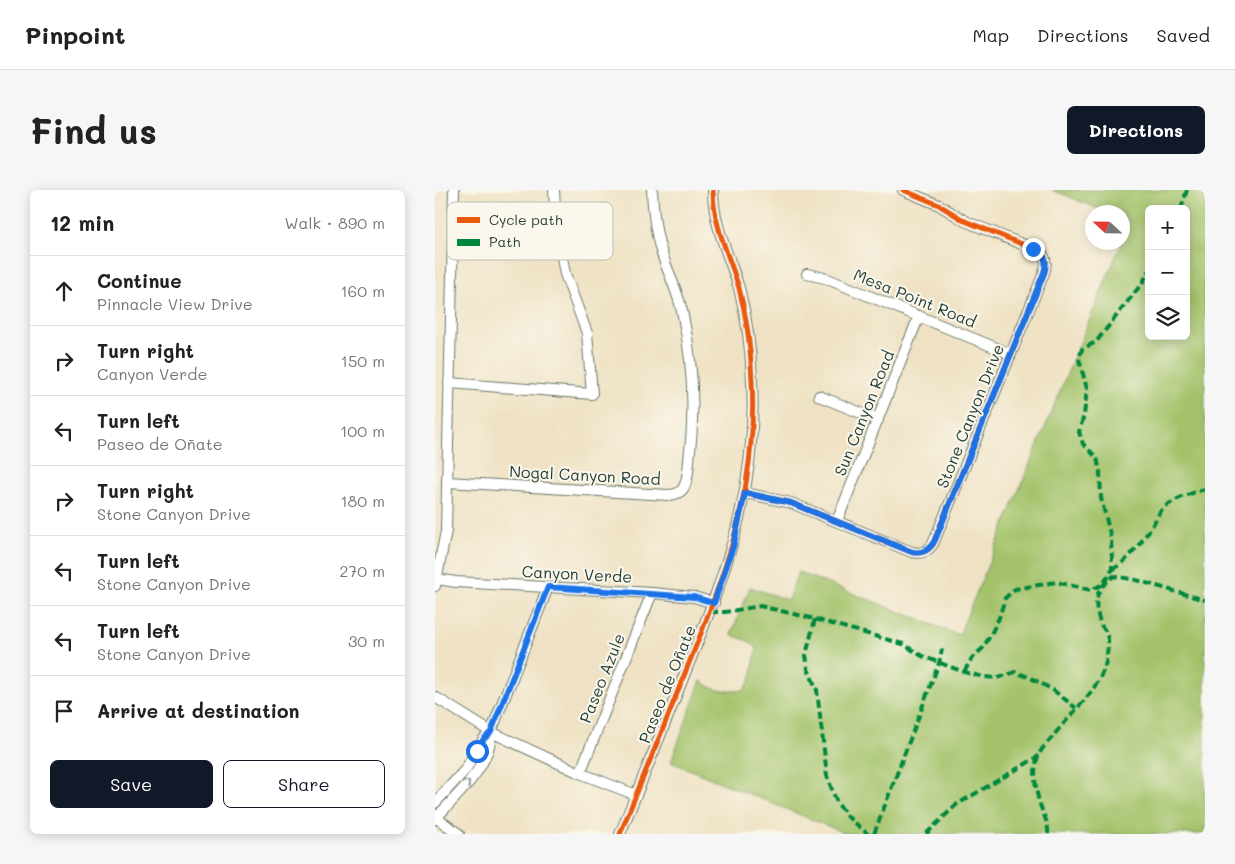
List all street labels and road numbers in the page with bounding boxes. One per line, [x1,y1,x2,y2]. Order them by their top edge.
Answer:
street label: Mesa Point Road [851,263,980,332]
street label: Stone Canyon Drive [931,341,1008,491]
street label: Sun Canyon Road [829,347,898,479]
street label: Nogal Canyon Road [509,460,661,489]
street label: Canyon Verde [521,560,633,587]
street label: Paseo de Oñate [633,622,700,746]
street label: Paseo Azule [574,630,629,726]

